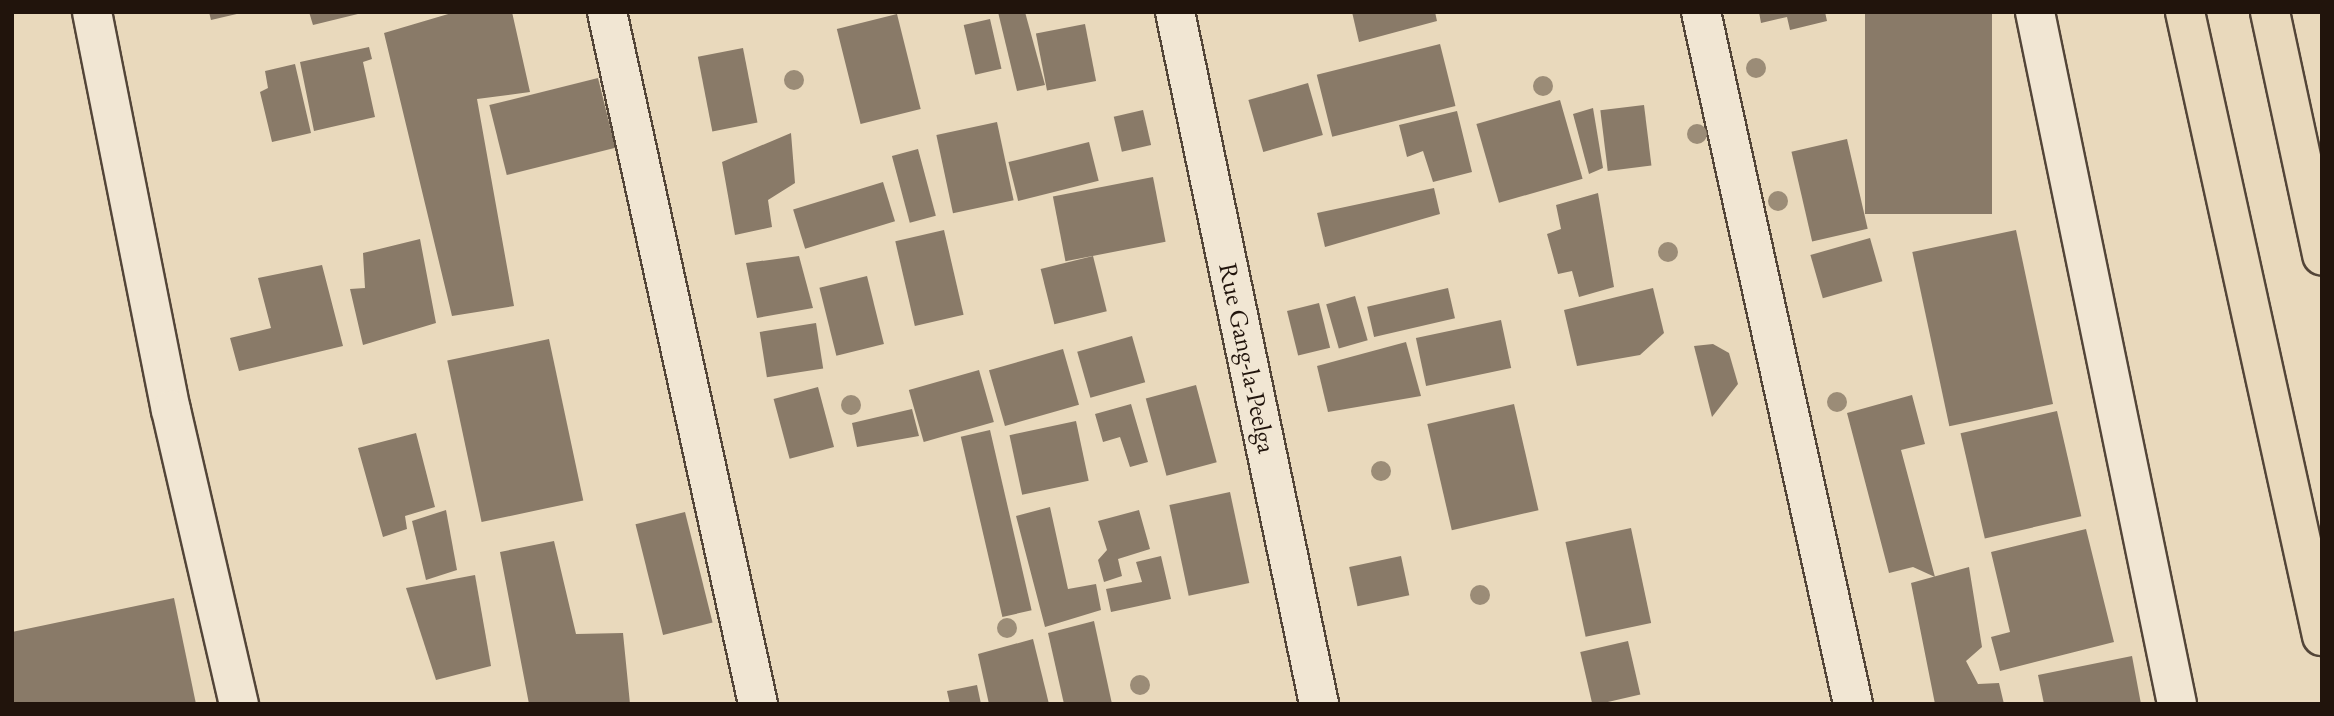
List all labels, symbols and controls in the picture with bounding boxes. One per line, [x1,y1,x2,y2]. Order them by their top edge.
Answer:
street label: Rue Gang-la-Peelga [1212,260,1282,456]

